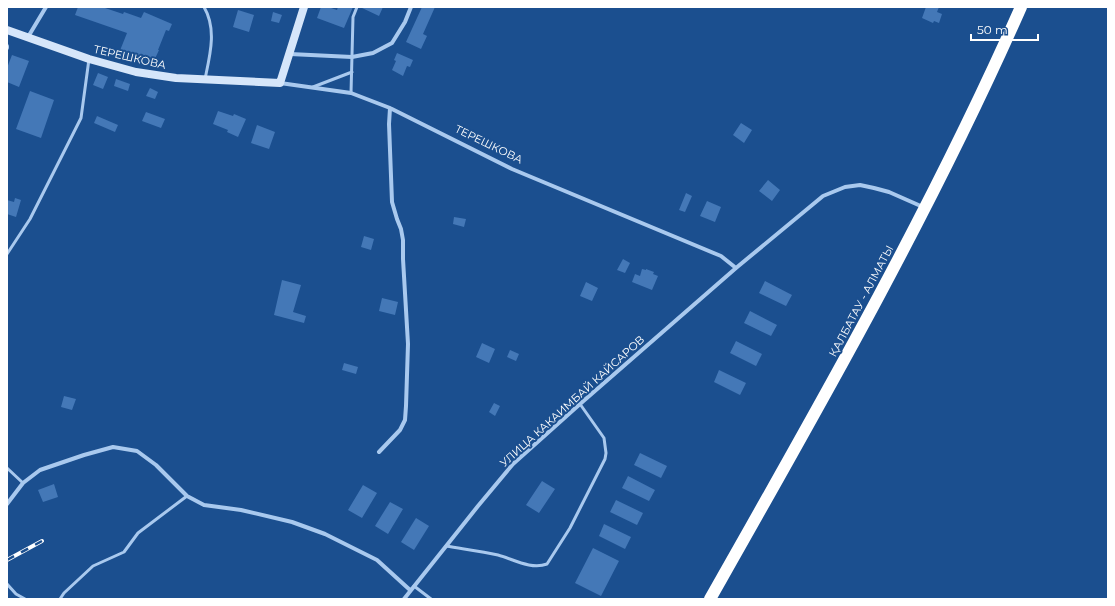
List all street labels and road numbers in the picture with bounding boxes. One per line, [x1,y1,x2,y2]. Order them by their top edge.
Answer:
street label: ТЕРЕШКОВА [92,42,168,72]
street label: ТЕРЕШКОВА [453,122,526,167]
street label: ҚАЛБАТАУ - АЛМАТЫ [826,243,896,359]
street label: УЛИЦА КАКАИМБАЙ КАЙСАРОВ [497,332,647,470]

